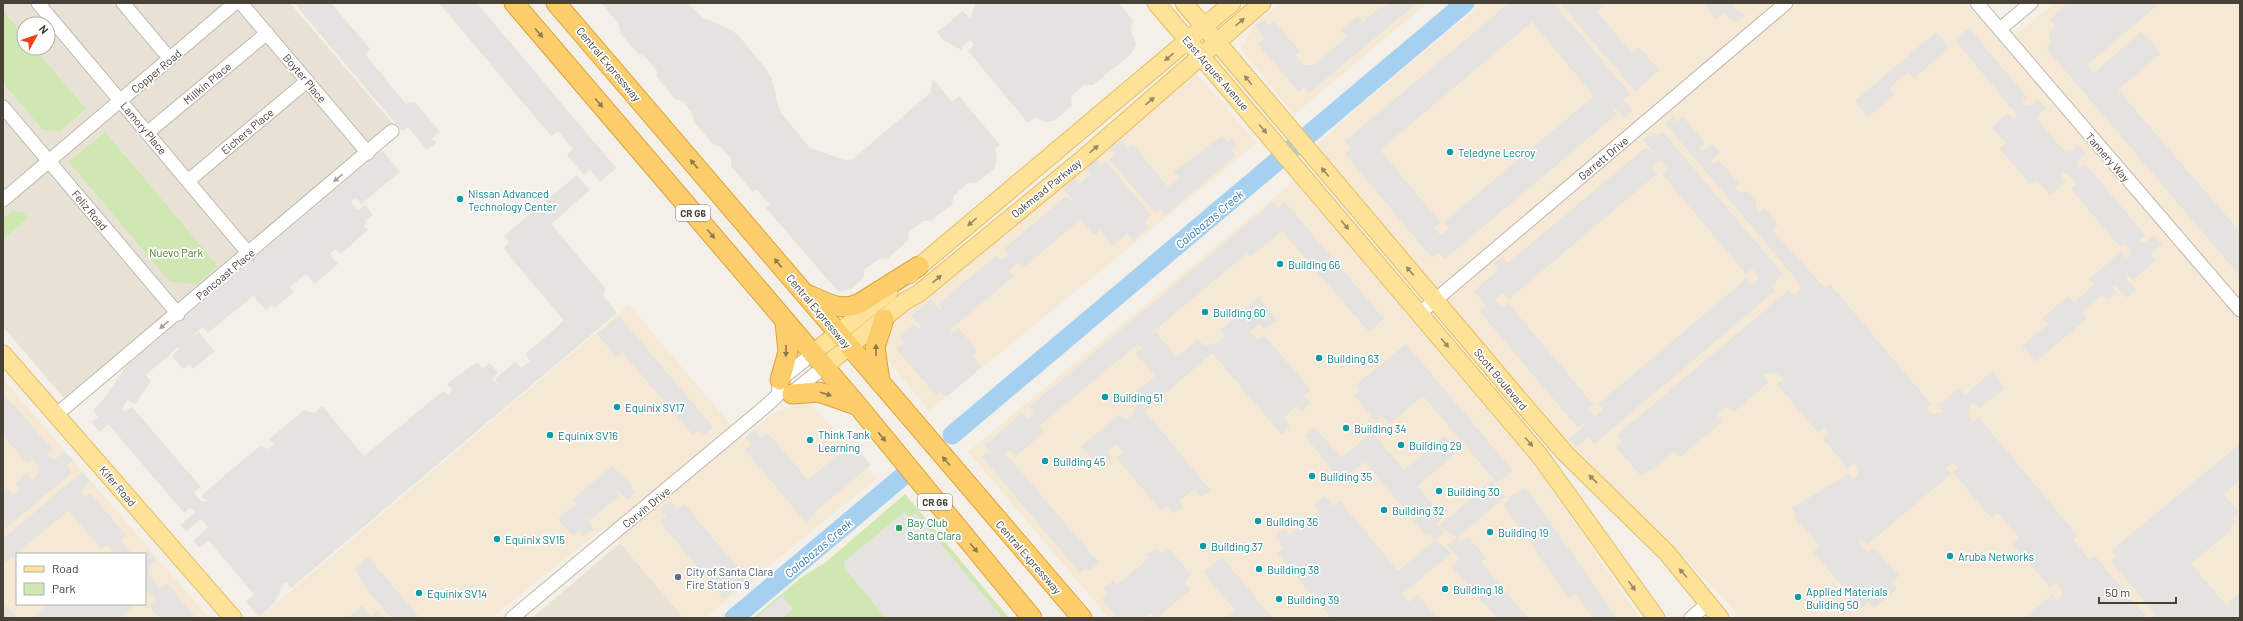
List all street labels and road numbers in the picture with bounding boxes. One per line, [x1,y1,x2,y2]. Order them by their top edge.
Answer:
street label: Central Expressway [574,24,644,104]
street label: East Arques Avenue [1180,33,1252,113]
street label: Copper Road [128,46,184,96]
street label: Boyter Place [281,51,329,105]
street label: Millkin Place [180,59,234,107]
street label: Lamory Place [118,99,170,157]
street label: Eichers Place [218,105,276,157]
street label: Tannery Way [2083,130,2133,184]
street label: Garrett Drive [1576,133,1631,183]
street label: Oakmead Parkway [1008,156,1084,220]
street label: Feliz Road [69,187,111,233]
road number: CR G6 [676,205,710,221]
street label: Pancoast Place [193,245,257,302]
street label: Central Expressway [784,271,854,351]
street label: Scott Boulevard [1472,346,1530,412]
street label: Kifer Road [97,463,139,509]
street label: Corvin Drive [620,484,673,530]
road number: CR G6 [918,494,952,510]
street label: Central Expressway [994,518,1064,596]

